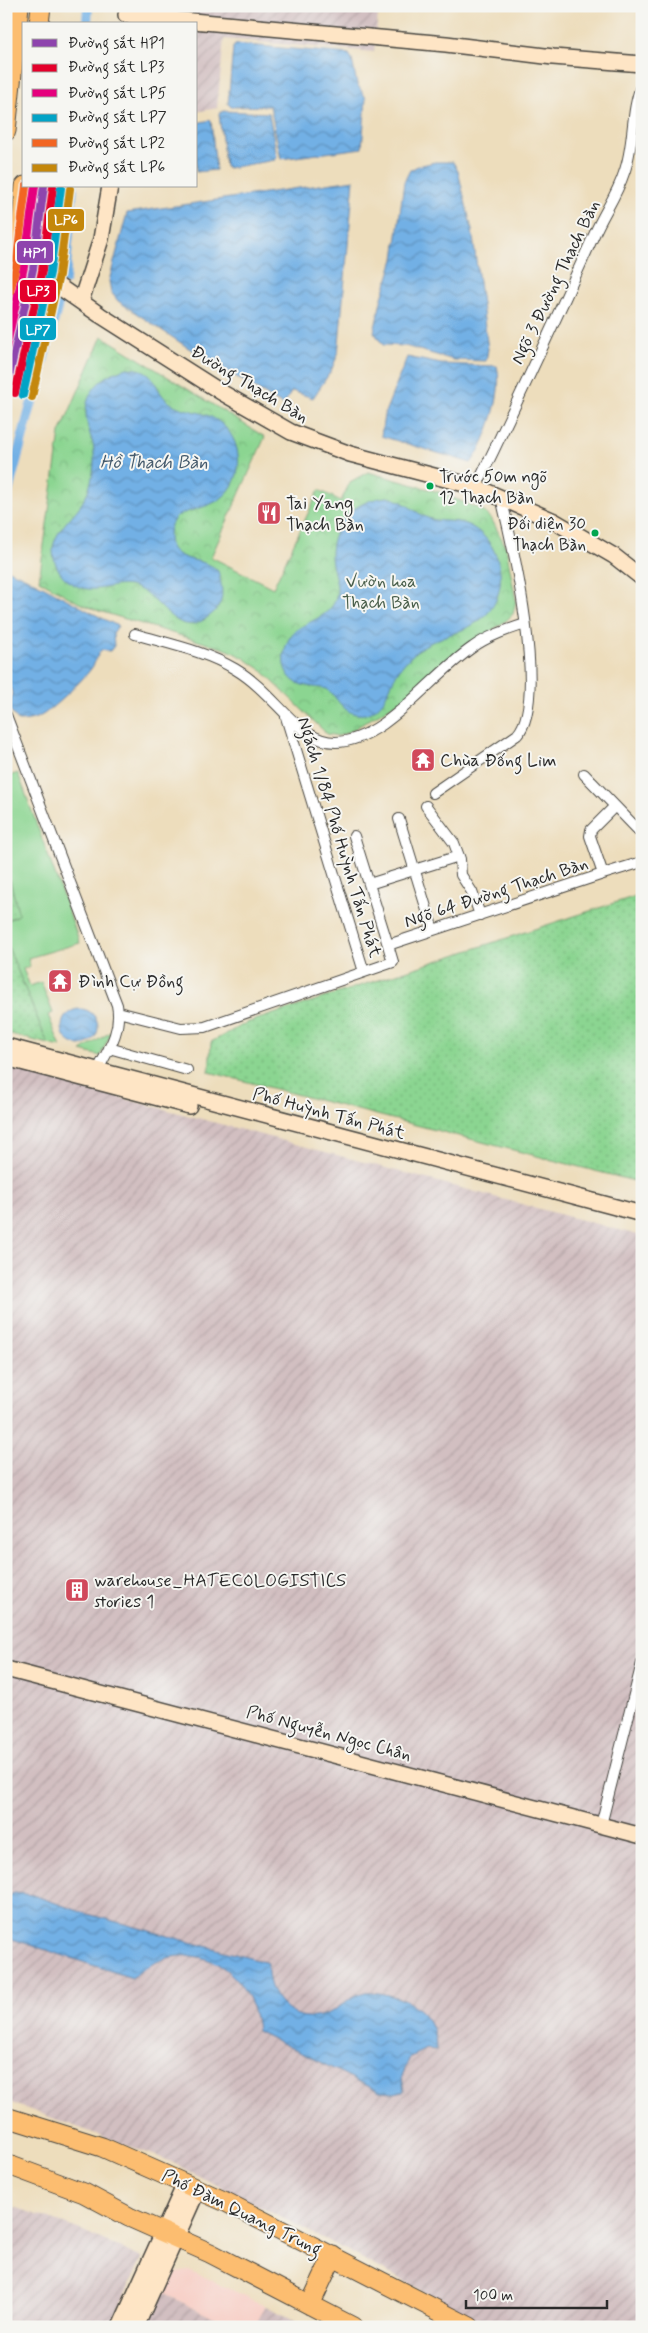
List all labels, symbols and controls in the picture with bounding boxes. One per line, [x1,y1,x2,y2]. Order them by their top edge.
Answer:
legend [22,22,198,188]
text: Đường sắt HP1 [68,34,165,55]
text: Đường sắt LP3 [68,58,164,79]
text: Đường sắt LP5 [68,84,167,105]
text: Đường sắt LP7 [68,108,167,129]
text: Đường sắt LP2 [68,134,165,155]
text: Đường sắt LP6 [68,158,165,179]
street label: Ngõ 3 Đường Thạch Bàn [506,196,608,370]
line badge: LP6 [47,208,85,232]
text: LP6 [54,211,78,229]
line badge: HP1 [16,240,54,264]
text: HP1 [23,244,47,262]
line badge: LP3 [19,279,57,303]
text: LP3 [27,282,50,300]
line badge: LP7 [19,317,57,341]
text: LP7 [25,321,51,339]
street label: Đường Thạch Bàn [185,340,313,431]
water label: Hồ Thạch Bàn [100,450,208,475]
place label: Trước 50m ngõ 12 Thạch Bàn [439,466,548,509]
marker: Trước 50m ngõ 12 Thạch Bàn [425,481,435,491]
place label: Tai Yang Thạch Bàn [286,492,364,537]
restaurant icon: Tai Yang Thạch Bàn [256,500,282,526]
place label: Đối diện 30 Thạch Bàn [507,513,586,556]
marker: Đối diện 30 Thạch Bàn [590,528,600,538]
park label: Vườn hoa Thạch Bàn [342,570,420,615]
street label: Ngách 1/84 Phố Huỳnh Tấn Phát [289,714,387,961]
temple icon: Chùa Đống Lim [410,747,436,773]
place label: Chùa Đống Lim [440,749,557,775]
street label: Ngõ 64 Đường Thạch Bàn [401,852,592,936]
temple icon: Đình Cự Đồng [47,968,73,994]
place label: Đình Cự Đồng [78,970,184,996]
street label: Phố Huỳnh Tấn Phát [250,1082,408,1146]
place label: warehouse_HATECOLOGISTICS stories 1 [94,1569,346,1614]
building icon: warehouse_HATECOLOGISTICS stories 1 [64,1577,90,1603]
street label: Phố Nguyễn Ngọc Chân [243,1700,414,1769]
street label: Phố Đàm Quang Trung [157,2164,325,2264]
scale bar [466,2278,607,2310]
text: 100 m [473,2286,513,2306]

